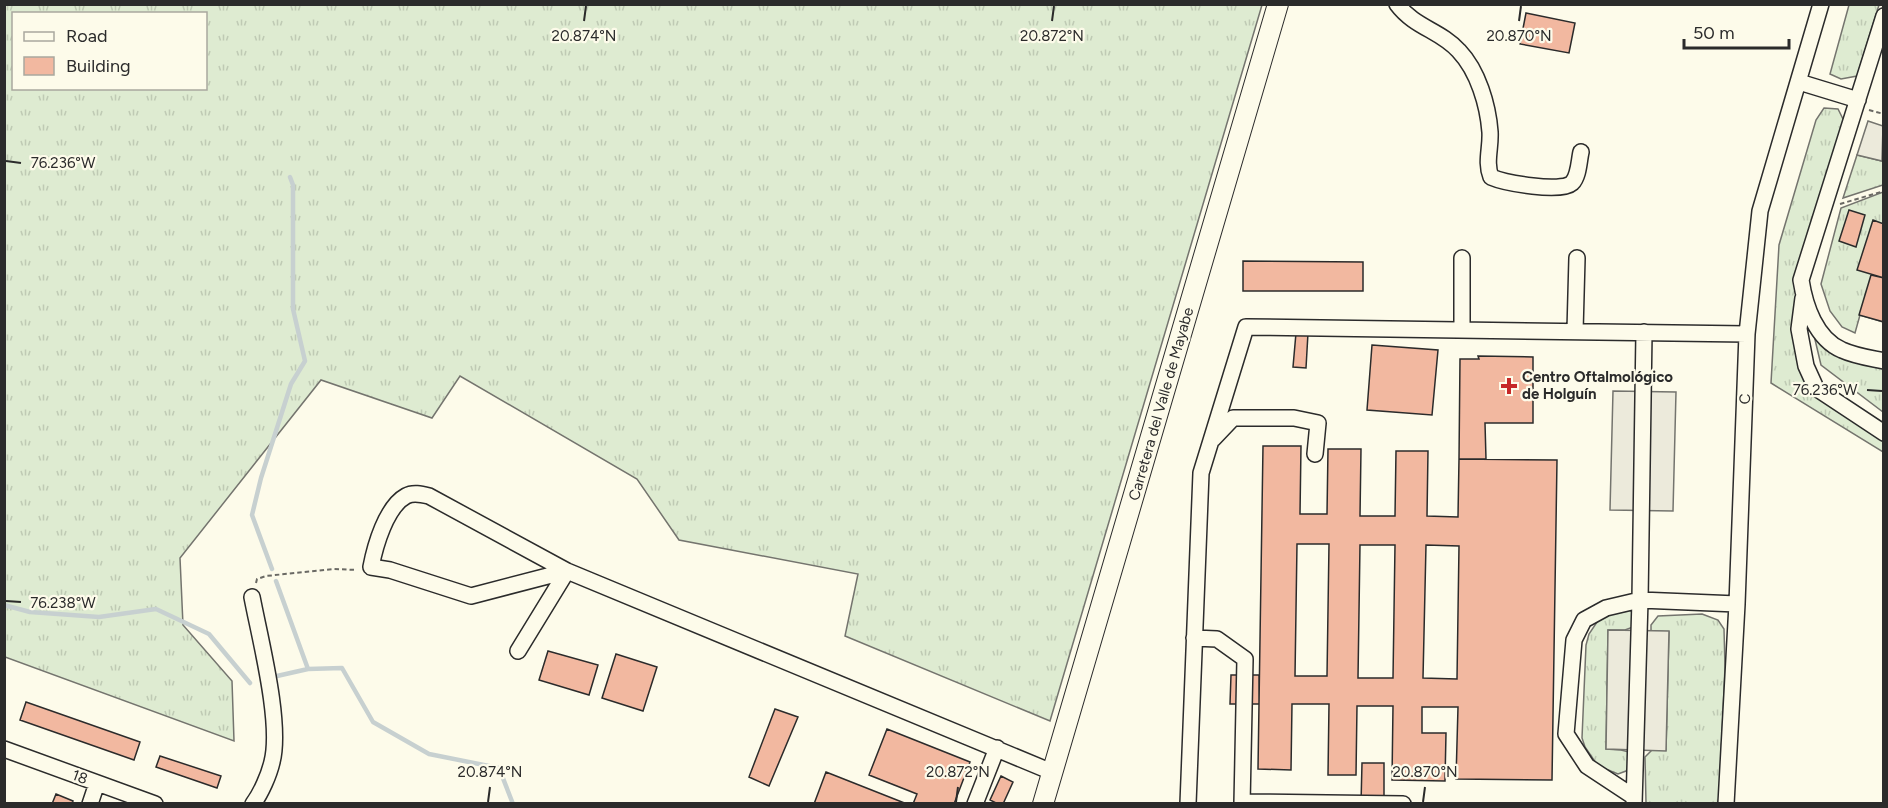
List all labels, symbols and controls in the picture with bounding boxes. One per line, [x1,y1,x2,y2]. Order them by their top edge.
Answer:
legend [12,12,207,90]
scale bar [1684,12,1789,50]
text: 50 m [1693,22,1735,44]
text: Road [66,25,107,47]
text: 20.874°N [552,27,616,45]
text: 20.872°N [1020,27,1084,45]
text: 20.870°N [1486,27,1552,45]
text: Building [66,55,131,77]
text: 76.236°W [31,154,96,172]
street label: Carretera del Valle de Mayabe [1125,305,1197,503]
place label: Centro Oftalmológico de Holguín [1522,368,1673,403]
marker: Centro Oftalmológico de Holguín [1500,377,1518,395]
text: 76.236°W [1793,381,1858,399]
street label: C [1736,393,1754,405]
text: 76.238°W [30,594,96,612]
text: 20.874°N [458,763,522,781]
text: 20.872°N [926,763,990,781]
text: 20.870°N [1392,763,1458,781]
street label: 18 [70,766,90,788]

